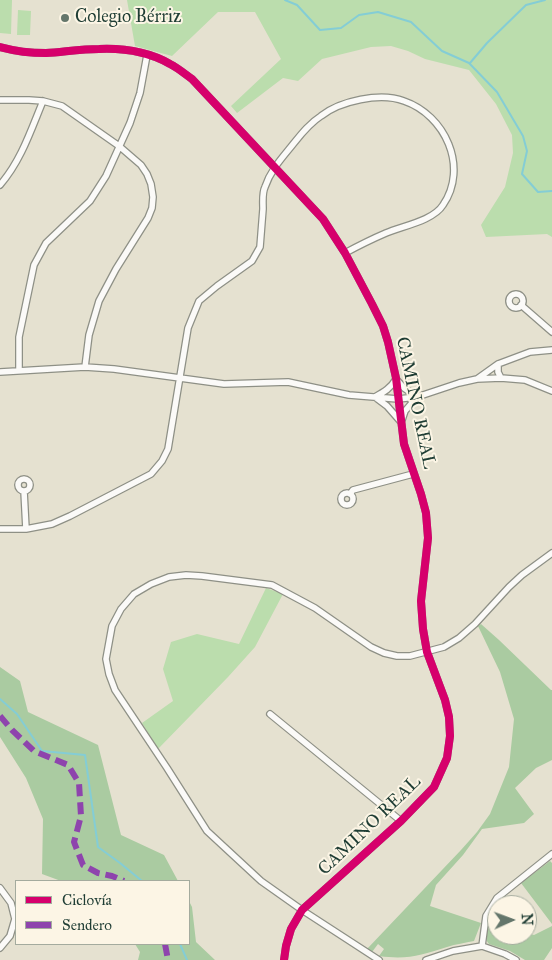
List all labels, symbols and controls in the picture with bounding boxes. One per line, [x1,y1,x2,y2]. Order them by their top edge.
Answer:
place label: Colegio Bérriz [75,7,181,29]
marker: Colegio Bérriz [59,12,71,24]
street label: CAMINO REAL [390,335,440,471]
street label: CAMINO REAL [314,772,426,880]
legend [15,880,190,945]
text: Ciclovía [62,891,112,909]
north arrow [487,895,537,945]
text: N [518,913,535,926]
text: Sendero [62,916,112,934]

